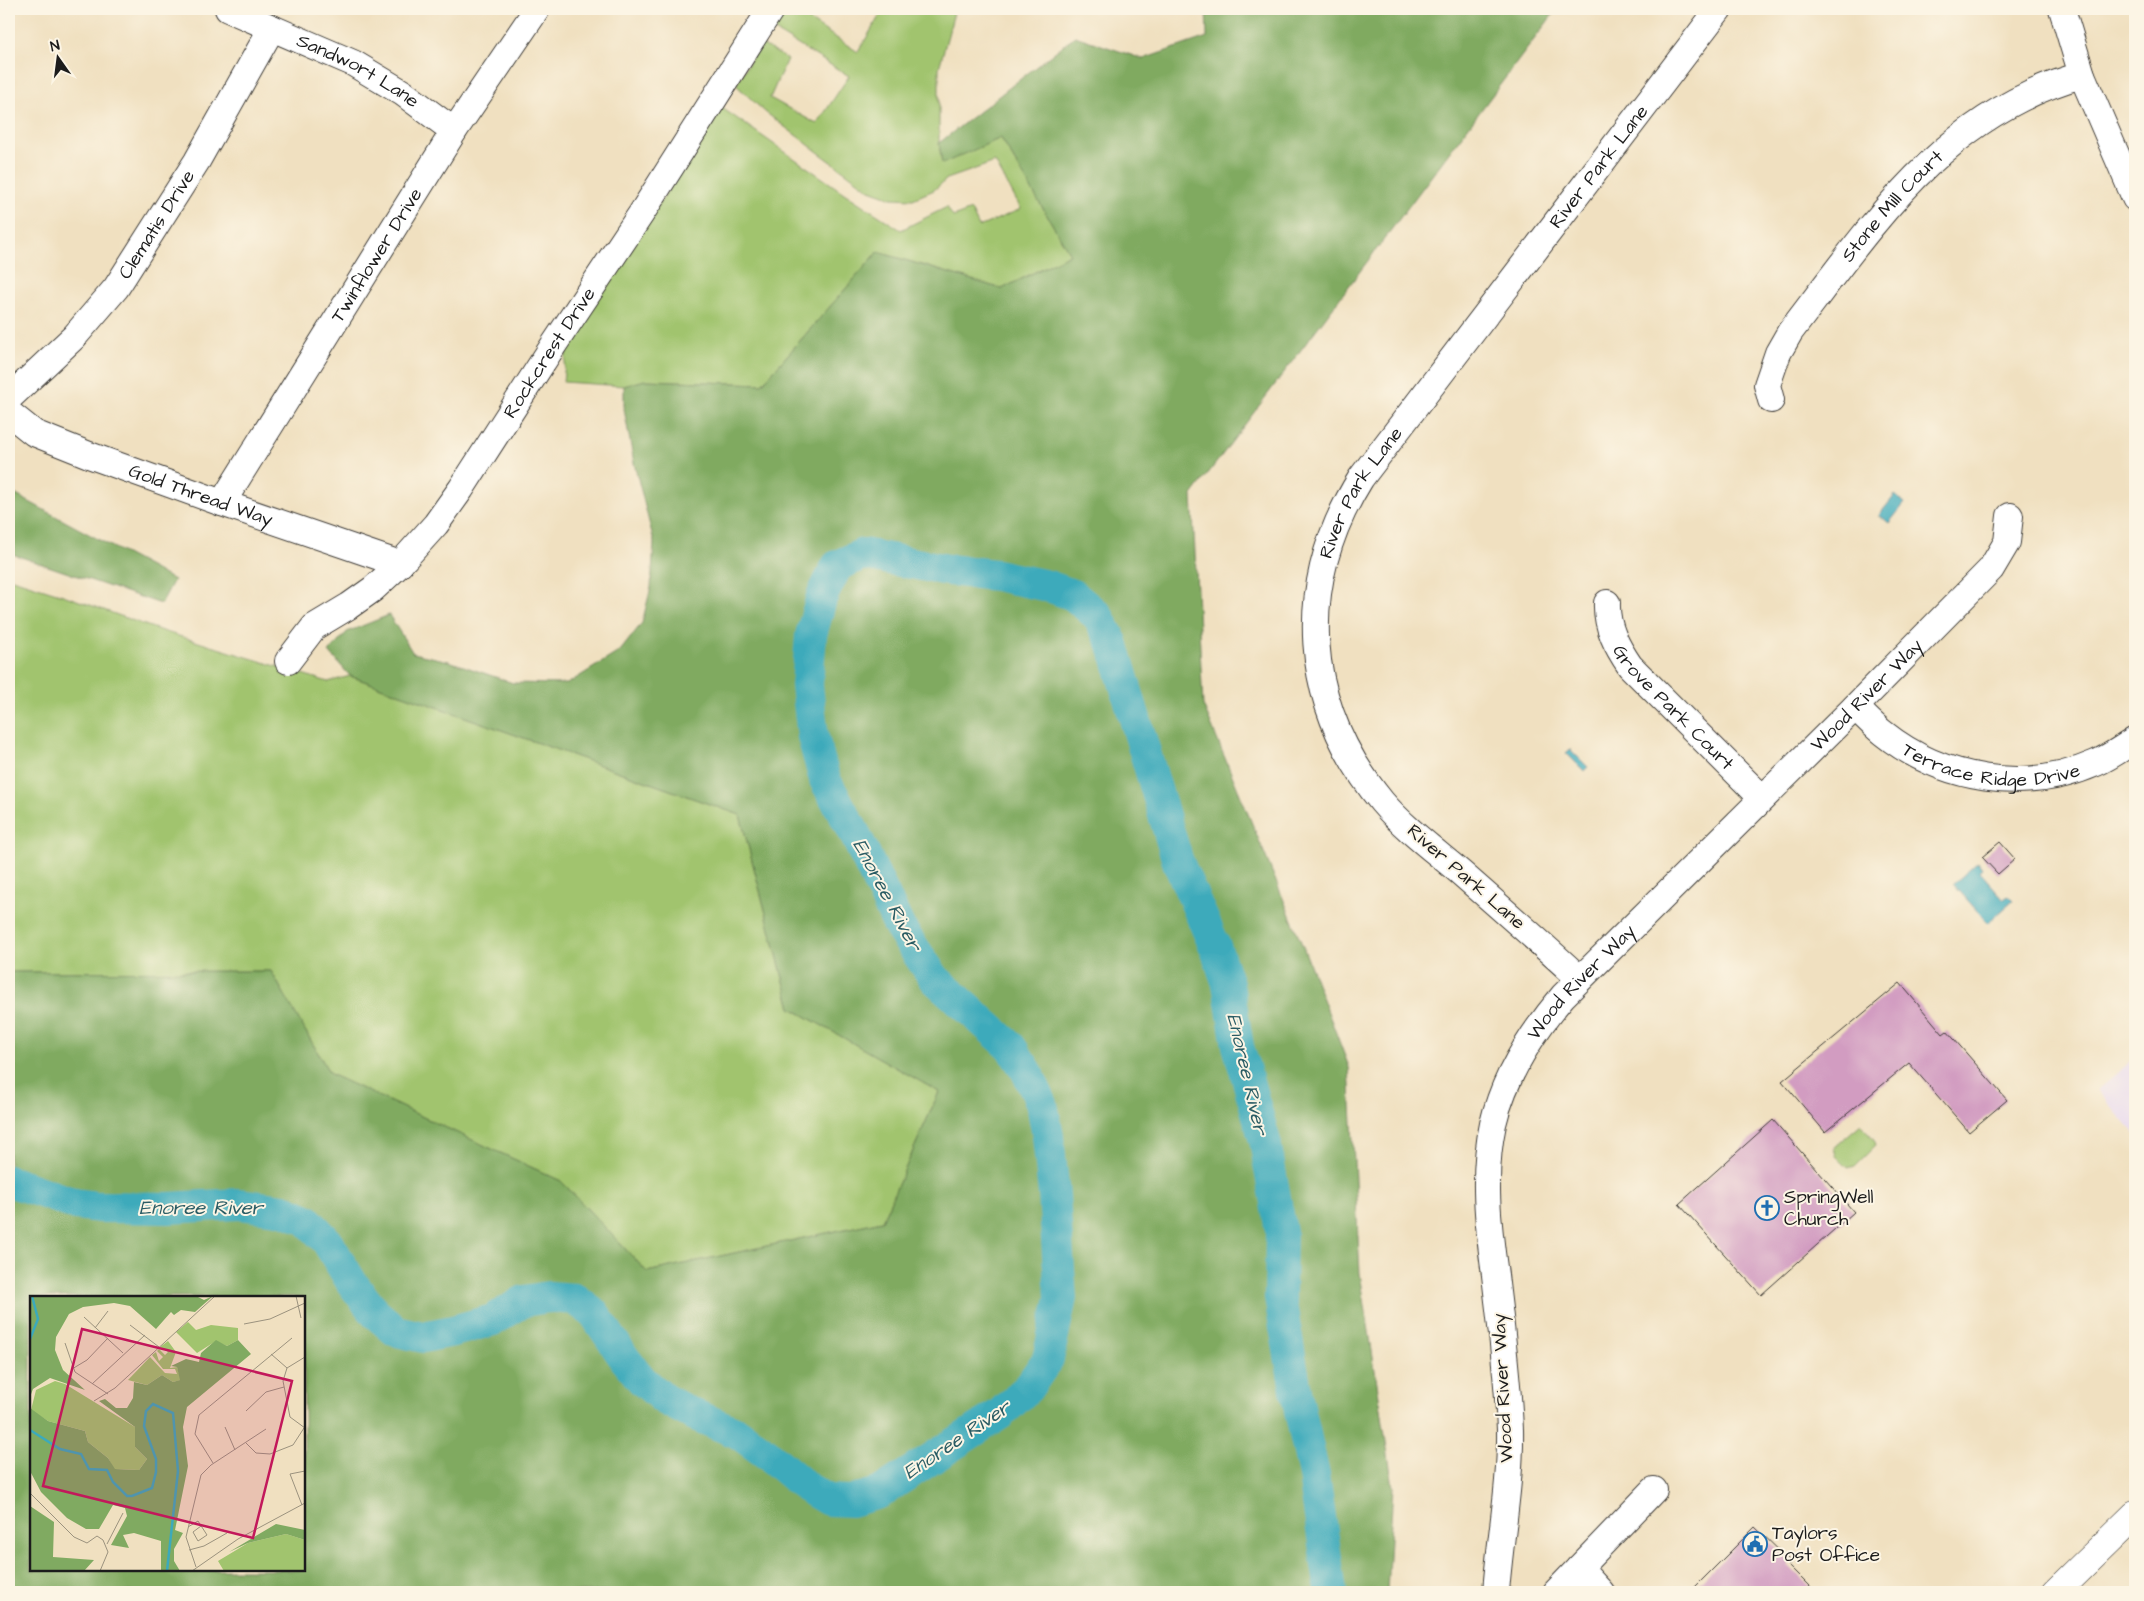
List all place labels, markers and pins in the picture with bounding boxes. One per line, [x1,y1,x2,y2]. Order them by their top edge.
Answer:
place label: SpringWell Church [1784,1184,1874,1233]
church icon: SpringWell Church [1754,1195,1780,1221]
place label: Taylors Post Office [1772,1520,1880,1569]
public building icon: Taylors Post Office [1742,1531,1768,1557]

